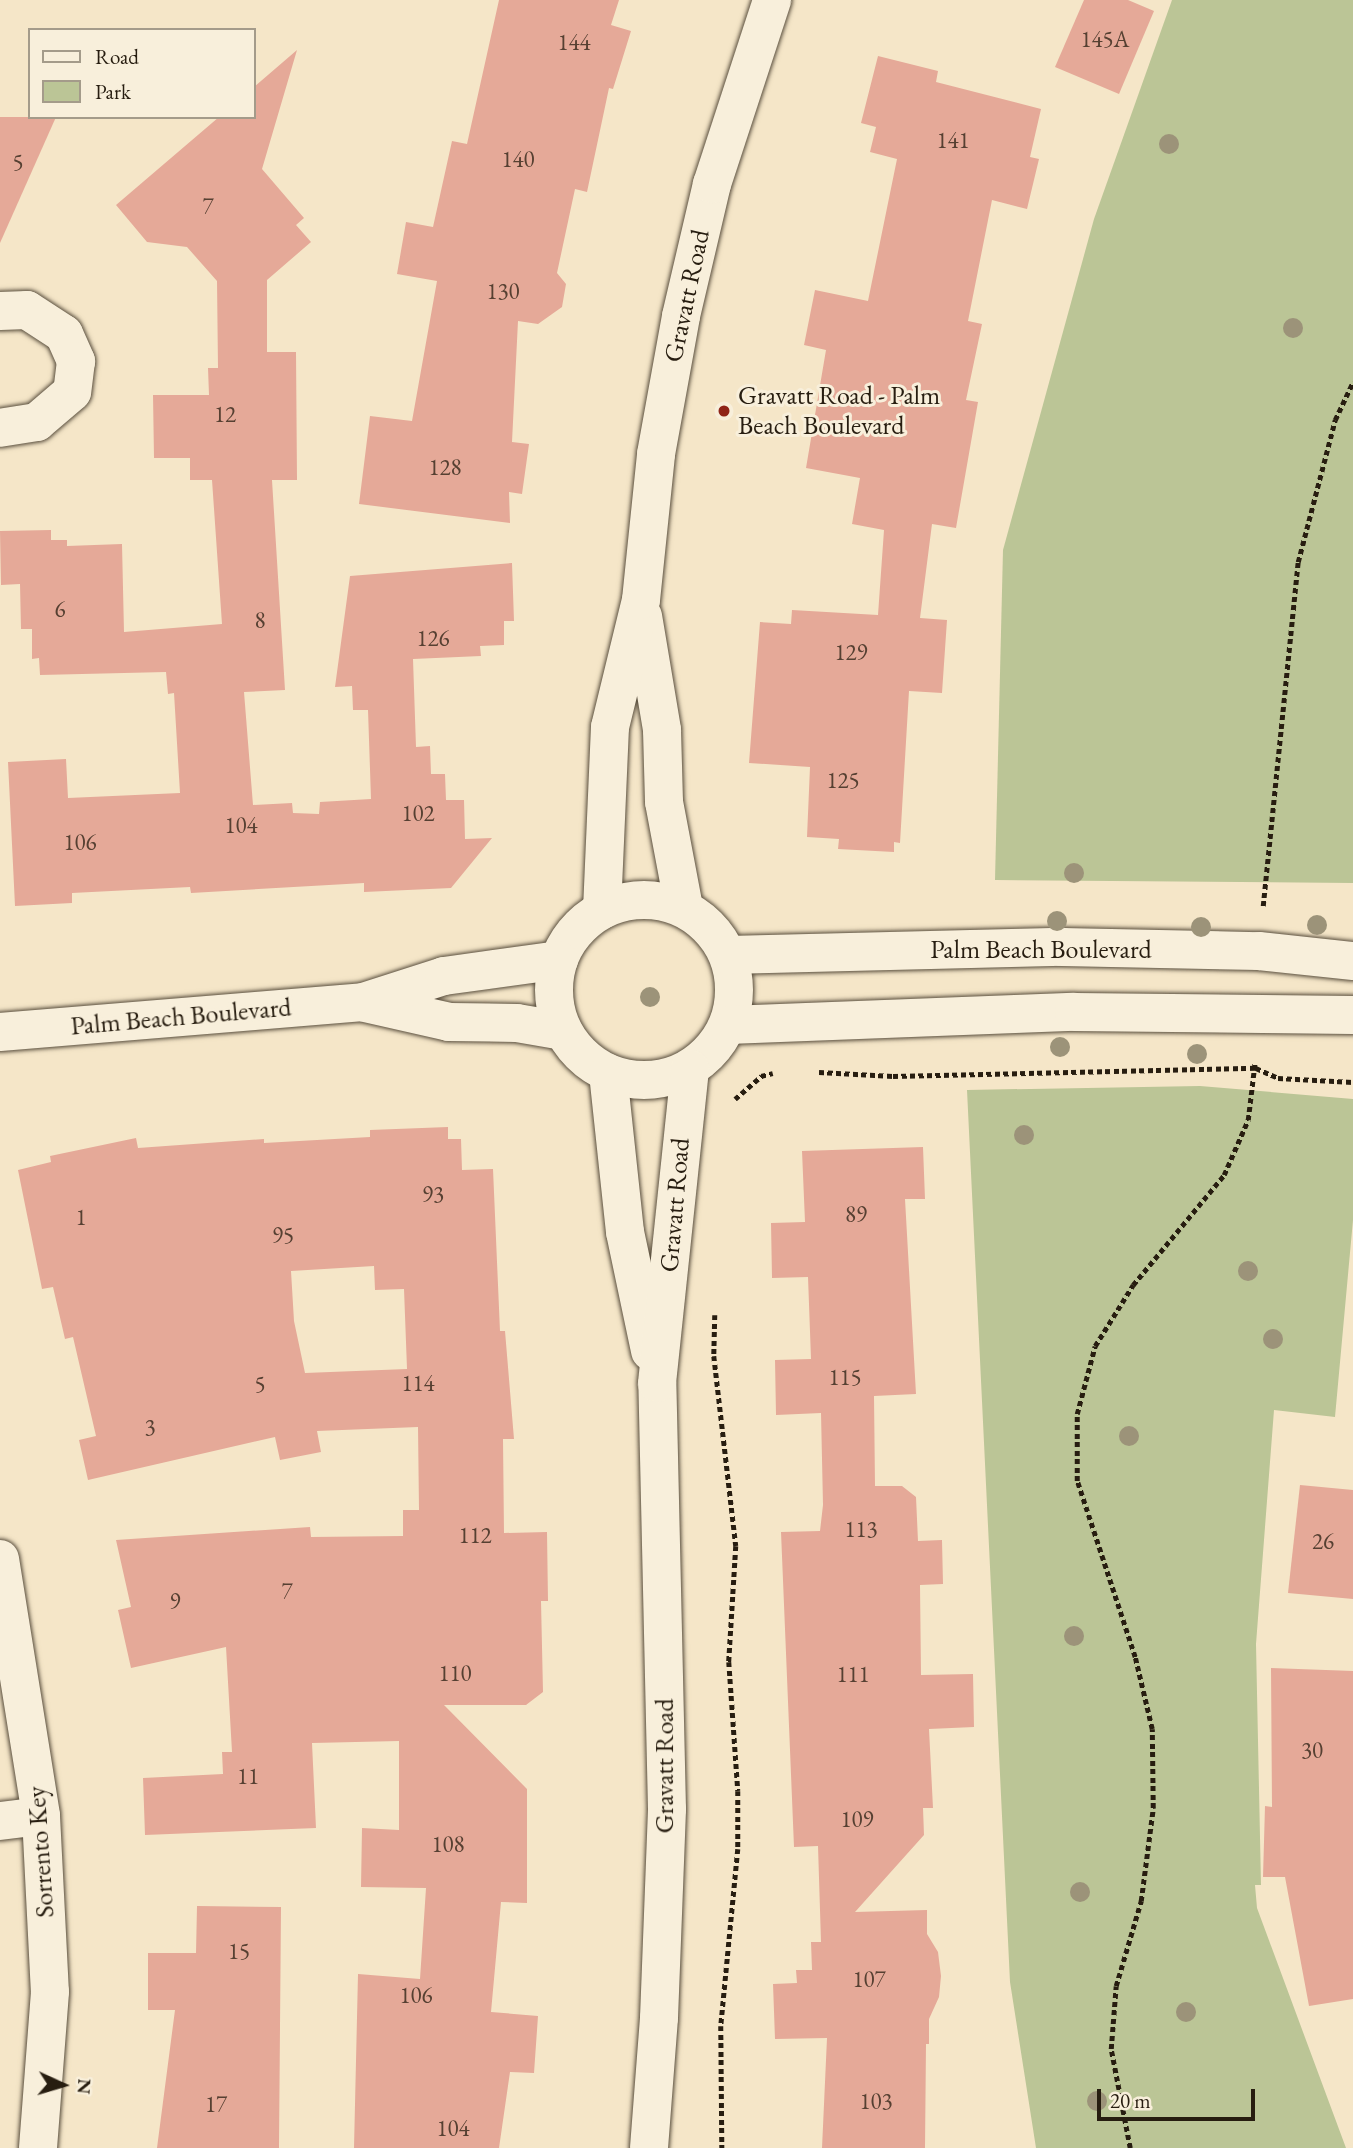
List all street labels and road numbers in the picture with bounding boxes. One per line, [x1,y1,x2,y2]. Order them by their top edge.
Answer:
street label: Gravatt Road [658,227,716,365]
street label: Palm Beach Boulevard [930,934,1152,966]
street label: Palm Beach Boulevard [69,992,293,1042]
street label: Gravatt Road [654,1136,696,1274]
street label: Gravatt Road [649,1699,681,1833]
street label: Sorrento Key [21,1785,61,1919]

